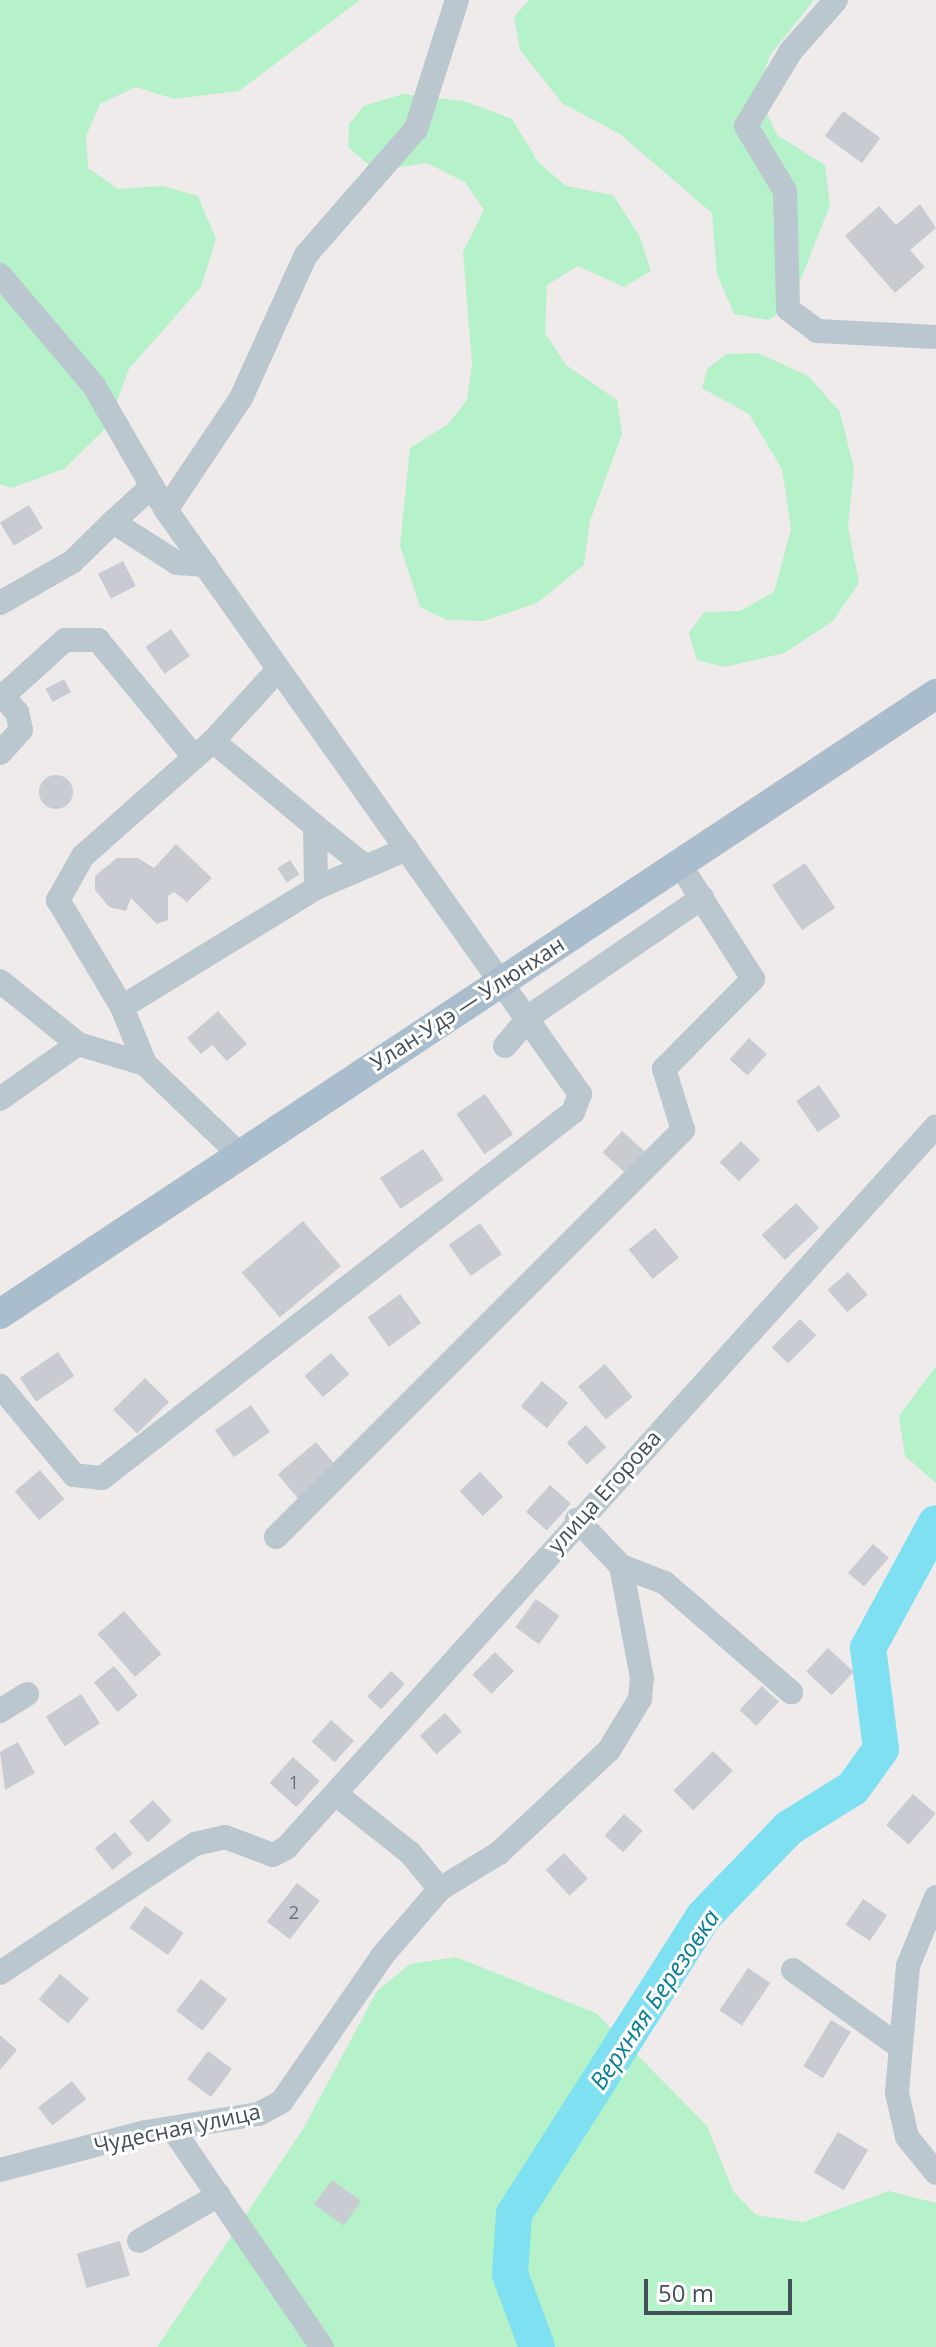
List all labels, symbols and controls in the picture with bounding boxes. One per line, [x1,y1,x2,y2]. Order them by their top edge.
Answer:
street label: Улан-Удэ — Улюнхан [365,930,569,1076]
street label: улица Егорова [542,1424,666,1558]
house number: 1 [289,1771,299,1793]
house number: 2 [289,1901,299,1923]
water label: Верхняя Березовка [583,1903,725,2095]
street label: Чудесная улица [91,2097,263,2159]
scale bar [648,2263,796,2313]
text: 50 m [658,2276,714,2309]

